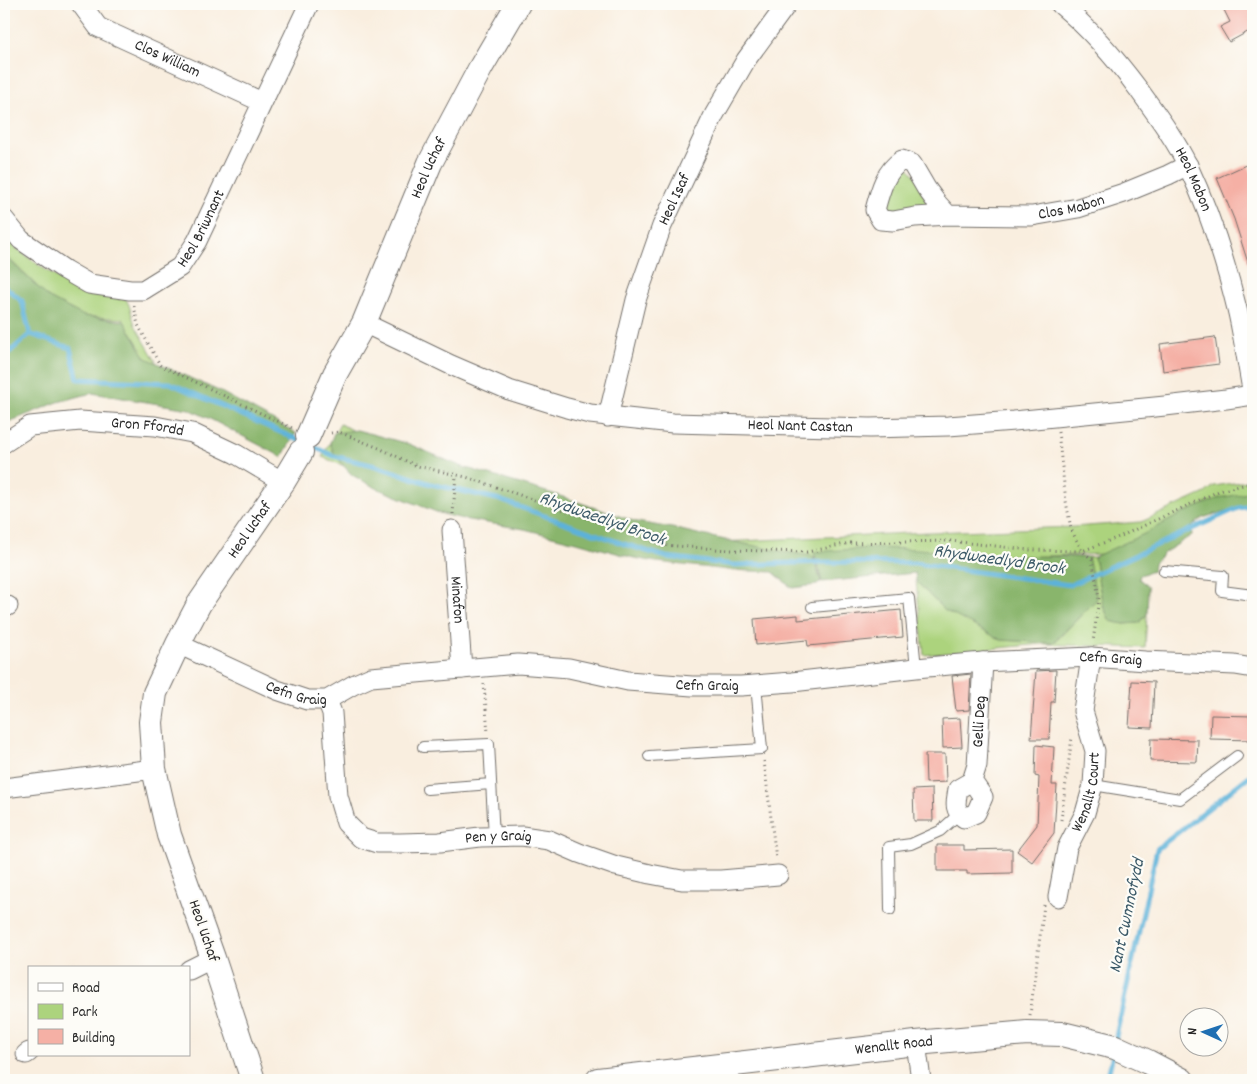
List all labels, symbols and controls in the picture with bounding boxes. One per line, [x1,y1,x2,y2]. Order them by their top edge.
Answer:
street label: Clos William [131,34,204,84]
street label: Heol Uchaf [405,134,453,202]
street label: Heol Mabon [1169,143,1218,215]
street label: Heol Isaf [652,170,697,229]
street label: Heol Briwnant [171,186,231,272]
street label: Clos Mabon [1036,189,1108,226]
street label: Gron Ffordd [110,412,186,443]
street label: Heol Nant Castan [747,413,853,439]
water label: Rhydwaedlyd Brook [536,487,670,554]
street label: Heol Uchaf [222,497,278,563]
water label: Rhydwaedlyd Brook [932,539,1068,583]
street label: Minafon [444,575,470,624]
street label: Cefn Graig [1079,645,1143,672]
street label: Cefn Graig [675,673,739,698]
street label: Cefn Graig [261,675,327,712]
street label: Gelli Deg [967,695,993,748]
street label: Wenallt Court [1066,752,1106,836]
street label: Pen y Graig [464,824,533,850]
water label: Nant Cwmnofydd [1104,854,1153,975]
street label: Heol Uchaf [182,897,224,966]
legend [28,966,190,1056]
text: Road [72,978,100,1000]
text: Park [72,1002,98,1024]
north arrow [1180,1006,1230,1056]
text: N [1183,1027,1203,1035]
text: Building [72,1028,115,1050]
street label: Wenallt Road [854,1030,934,1062]

